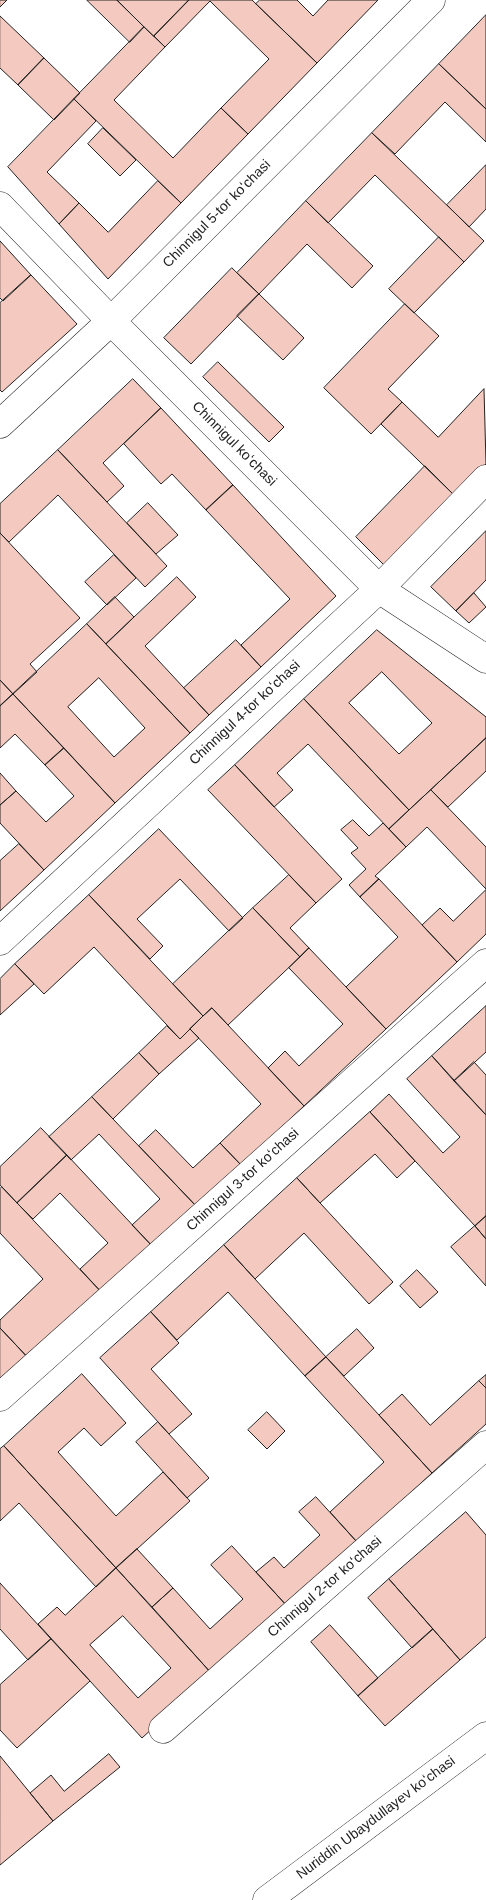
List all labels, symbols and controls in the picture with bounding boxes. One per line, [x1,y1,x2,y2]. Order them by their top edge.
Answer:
street label: Chinnigul 5-tor koʻchasi [160,157,274,271]
street label: Chinnigul koʻchasi [188,398,280,490]
street label: Chinnigul 4-tor koʻchasi [186,657,304,769]
street label: Chinnigul 3-tor koʻchasi [183,1125,303,1235]
street label: Chinnigul 2-tor koʻchasi [265,1533,385,1641]
street label: Nuriddin Ubaydullayev koʻchasi [293,1753,459,1883]

